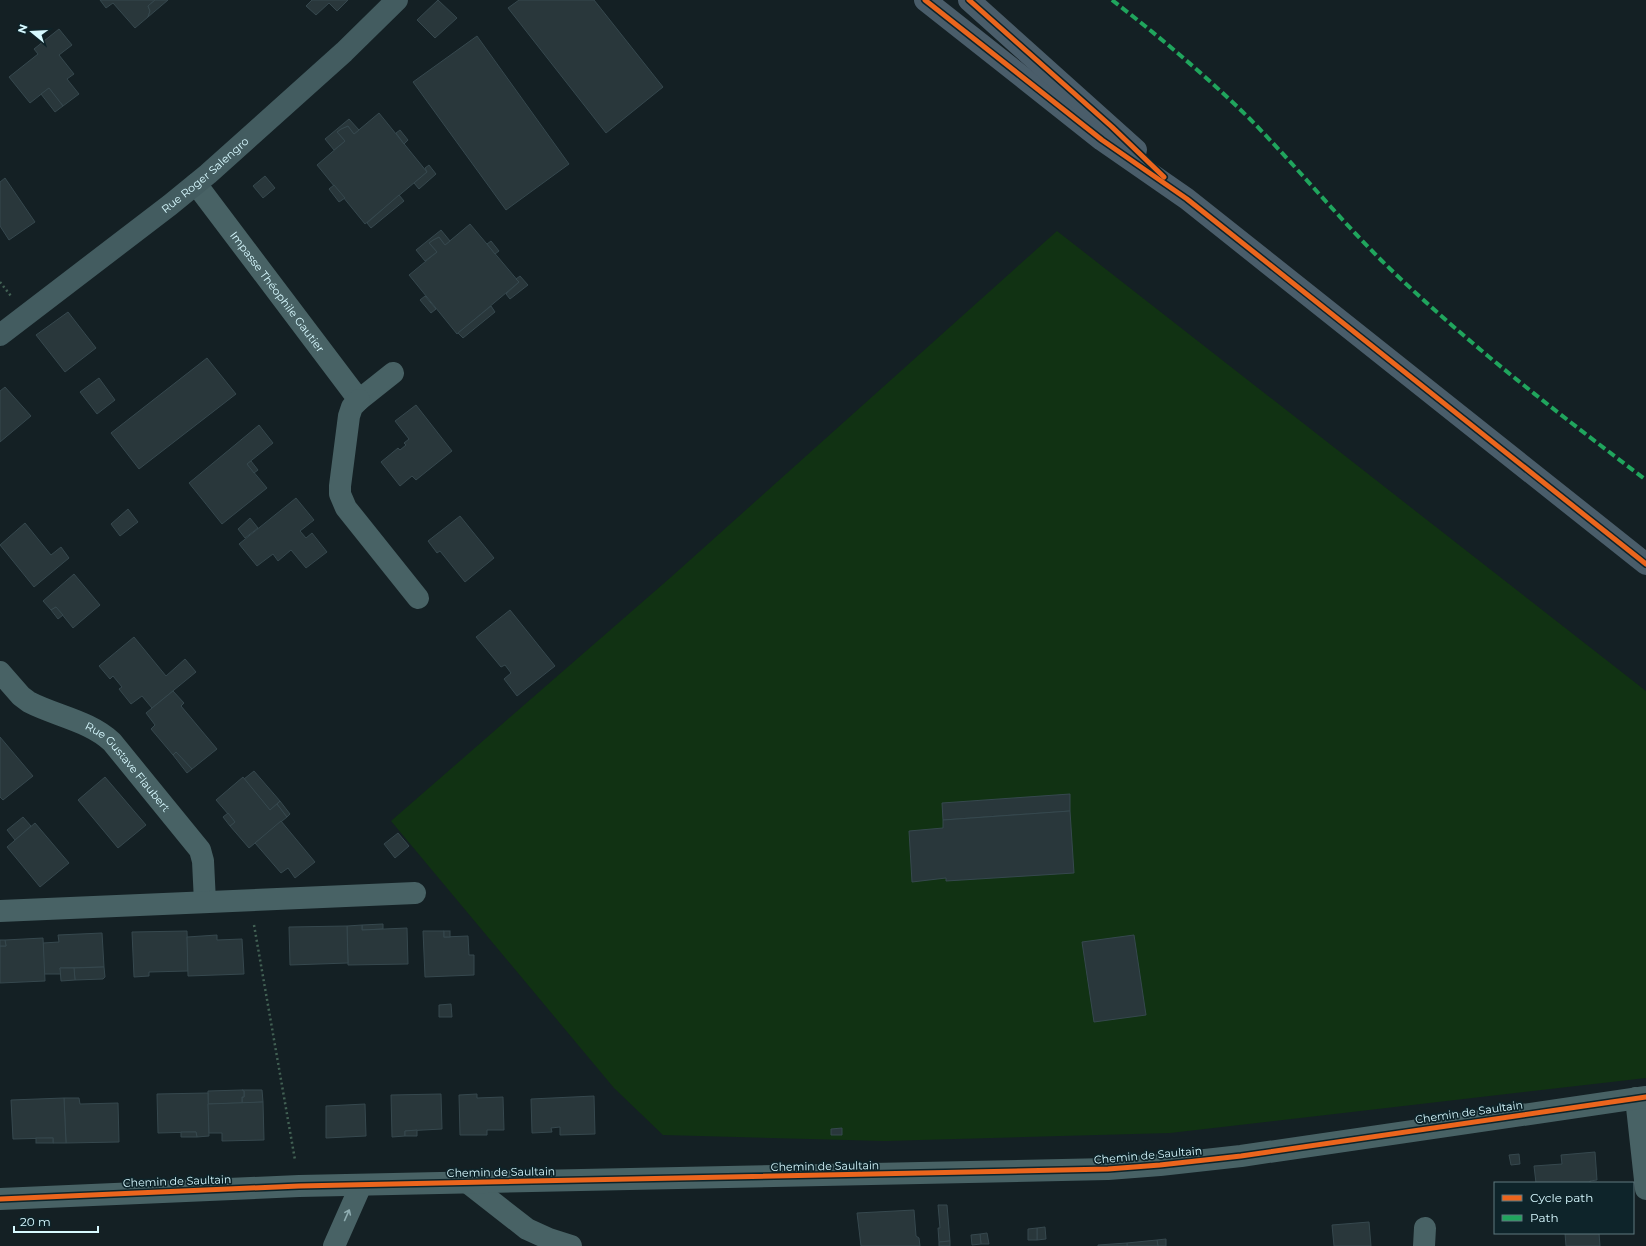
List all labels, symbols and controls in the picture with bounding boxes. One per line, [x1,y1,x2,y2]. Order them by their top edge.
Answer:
north arrow [12,12,52,52]
text: N [14,23,31,35]
street label: Rue Roger Salengro [158,134,252,216]
street label: Impasse Théophile Gautier [227,229,327,355]
street label: Rue Gustave Flaubert [83,719,173,815]
street label: Chemin de Saultain [1414,1098,1524,1126]
street label: Chemin de Saultain [1093,1143,1203,1167]
street label: Chemin de Saultain [771,1158,879,1174]
street label: Chemin de Saultain [447,1164,555,1180]
street label: Chemin de Saultain [123,1172,231,1190]
legend [1494,1182,1634,1234]
text: Cycle path [1530,1190,1593,1205]
scale bar [14,1208,98,1234]
one-way arrow [344,1210,351,1222]
text: Path [1530,1210,1559,1225]
text: 20 m [20,1214,51,1229]

